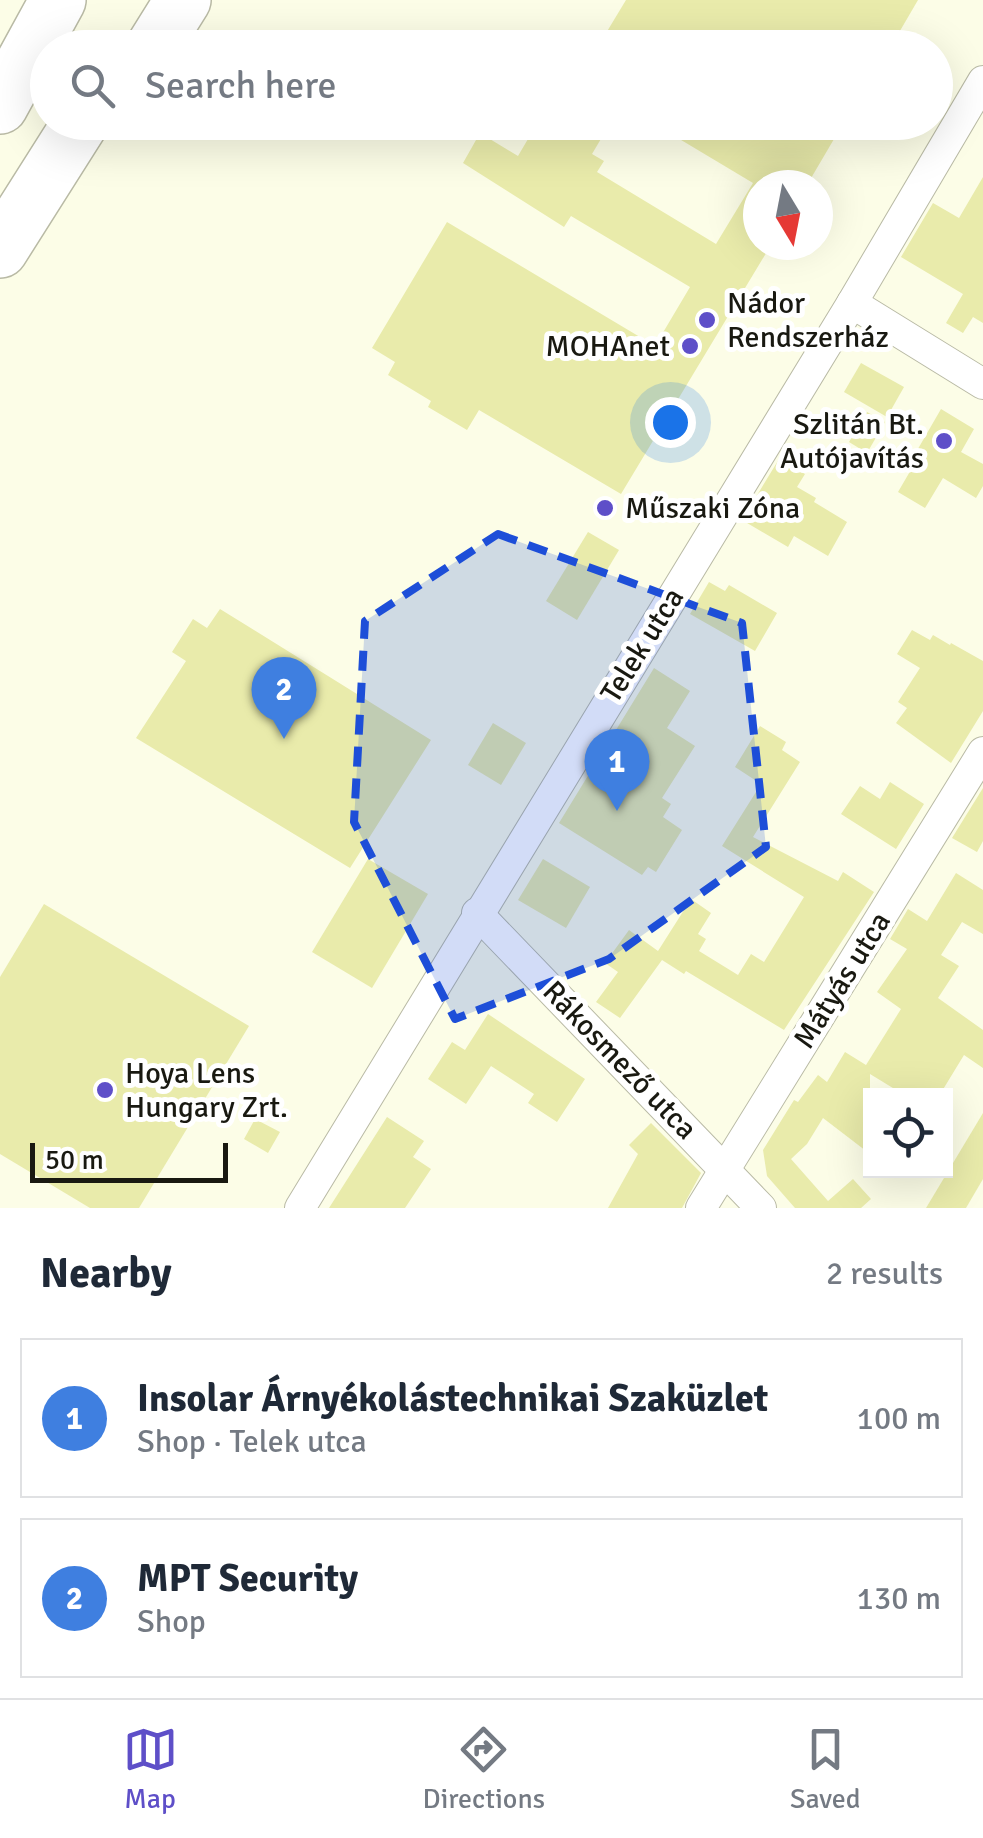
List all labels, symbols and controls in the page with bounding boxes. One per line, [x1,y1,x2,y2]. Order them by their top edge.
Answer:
search box [30,30,953,140]
icon: search [65,58,120,113]
text: Search here [145,62,337,109]
north arrow [743,170,833,260]
place label: Nádor Rendszerház [727,285,889,356]
marker: Nádor Rendszerház [696,309,718,331]
place label: MOHAnet [546,328,670,365]
marker: MOHAnet [679,335,701,357]
your location [645,397,696,448]
place label: Szlitán Bt. Autójavítás [780,406,924,477]
marker: Szlitán Bt. Autójavítás [933,430,955,452]
place label: Műszaki Zóna [625,490,800,527]
marker: Műszaki Zóna [594,497,616,519]
street label: Telek utca [593,581,692,710]
pin: 2 [252,656,316,739]
pin: 1 [584,728,650,811]
street label: Mátyás utca [786,905,899,1056]
street label: Rákosmező utca [535,973,705,1147]
place label: Hoya Lens Hungary Zrt. [125,1055,288,1126]
marker: Hoya Lens Hungary Zrt. [94,1079,116,1101]
map controls [863,1088,953,1178]
button: locate [863,1088,953,1178]
scale bar [30,1138,228,1182]
text: 50 m [45,1143,104,1177]
text: Nearby [40,1248,172,1299]
text: 2 results [826,1254,943,1293]
text: Insolar Árnyékolástechnikai Szaküzlet [137,1375,768,1422]
text: 1 [66,1399,83,1438]
text: 100 m [857,1399,941,1438]
text: Shop · Telek utca [137,1422,367,1461]
text: MPT Security [137,1555,358,1602]
text: 2 [66,1579,83,1618]
text: 130 m [857,1579,941,1618]
text: Shop [137,1602,206,1641]
tab: Map [123,1722,178,1816]
tab: Directions [423,1722,545,1816]
tab: Saved [790,1722,860,1816]

